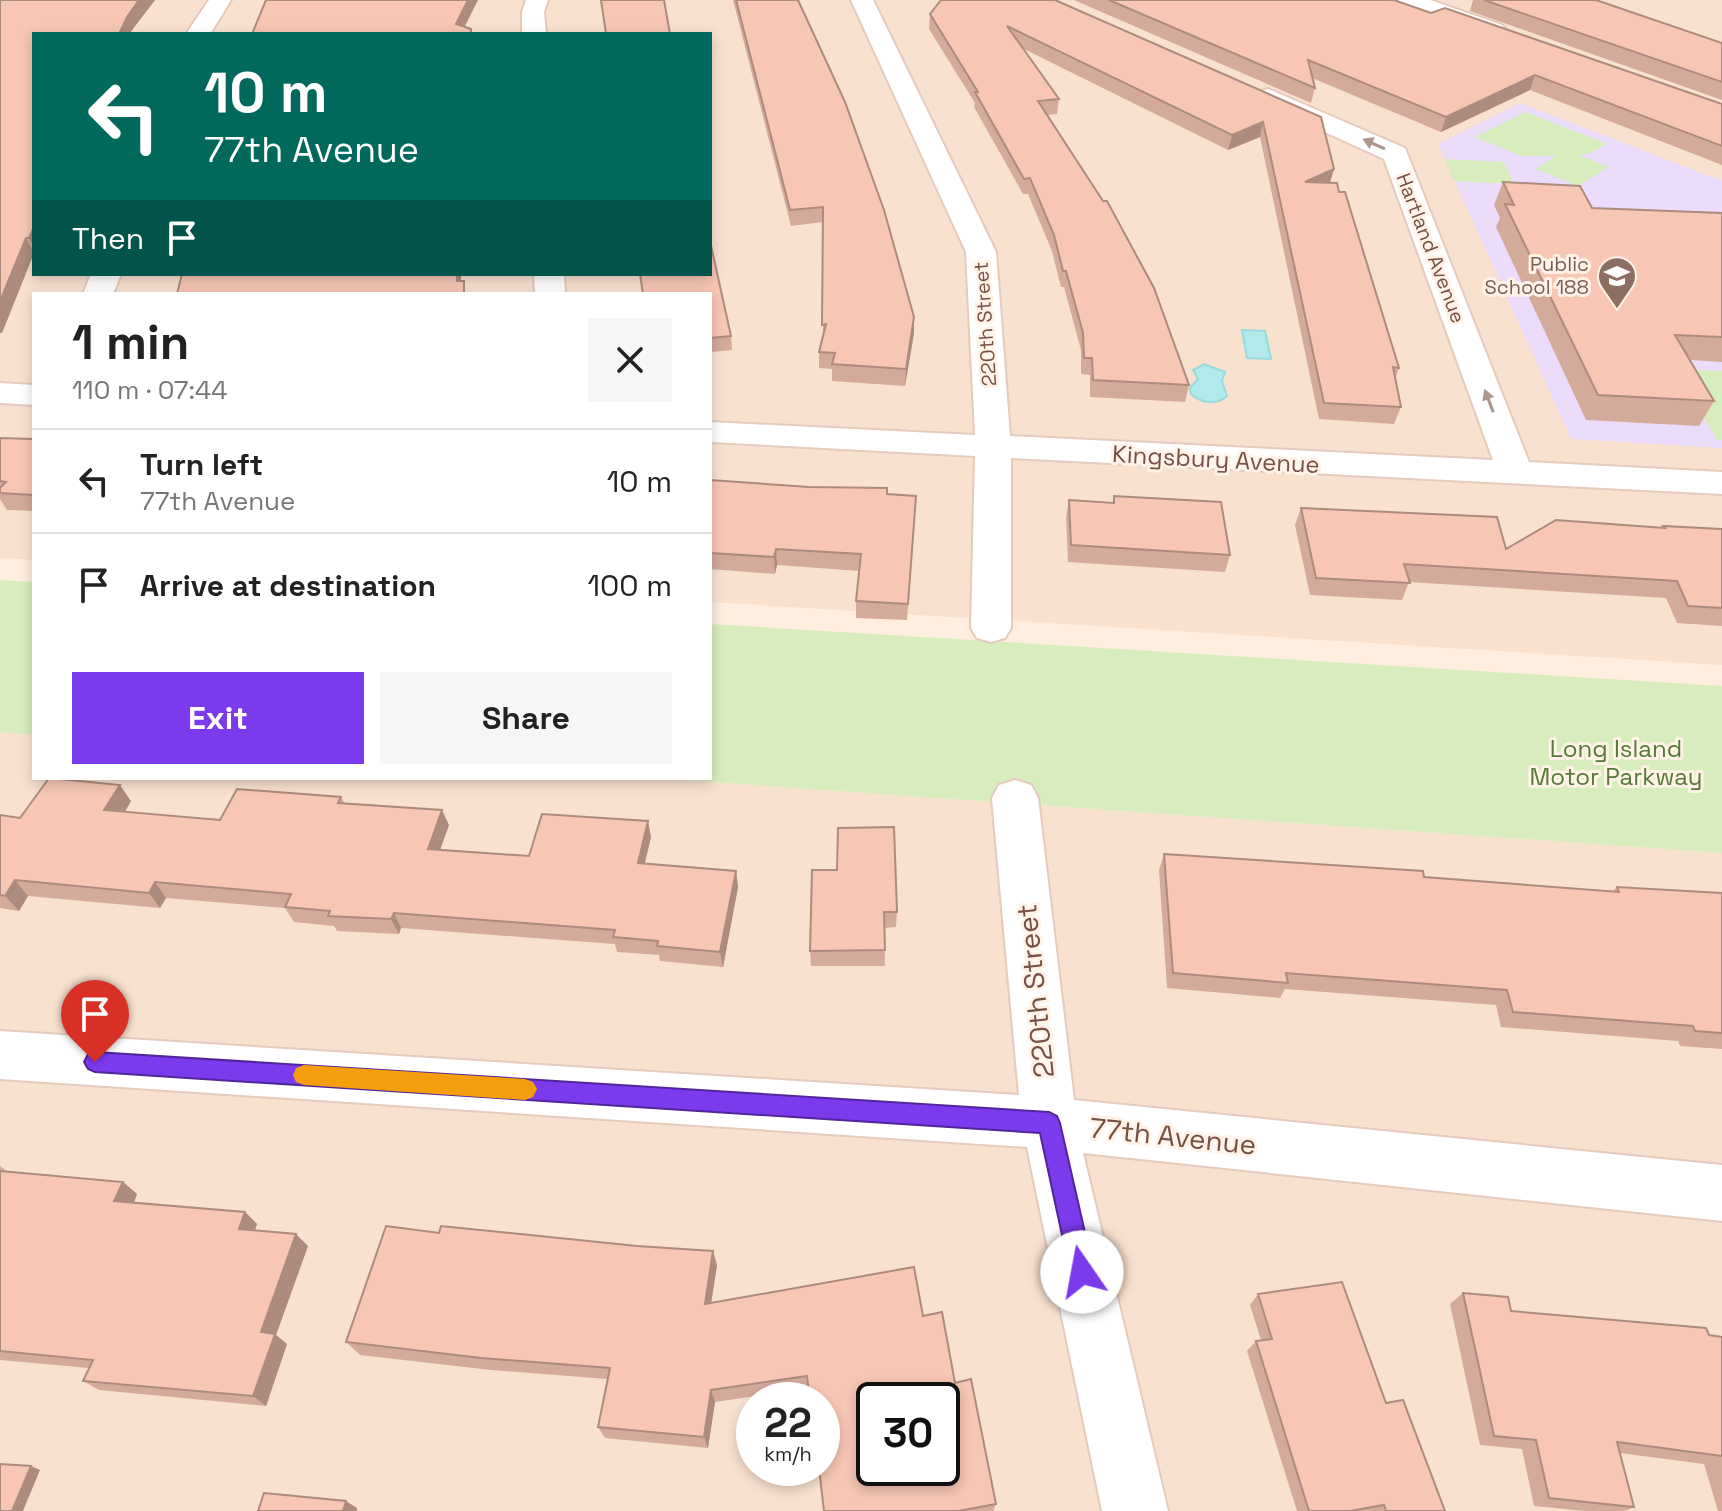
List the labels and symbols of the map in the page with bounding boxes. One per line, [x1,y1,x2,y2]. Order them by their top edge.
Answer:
one-way arrow [1362,137,1386,151]
street label: Hartland Avenue [1390,169,1472,327]
place label: Public School 188 [1484,251,1589,300]
school or university icon: Public School 188 [1596,255,1638,310]
street label: 220th Street [968,261,1002,387]
one-way arrow [1482,389,1495,413]
street label: Kingsbury Avenue [1111,438,1321,480]
park label: Long Island Motor Parkway [1530,733,1702,792]
street label: 220th Street [1008,902,1062,1080]
pin [61,980,129,1062]
street label: 77th Avenue [1088,1109,1258,1163]
position arrow [1040,1230,1124,1314]
speed limit sign: 30 [856,1382,960,1486]

